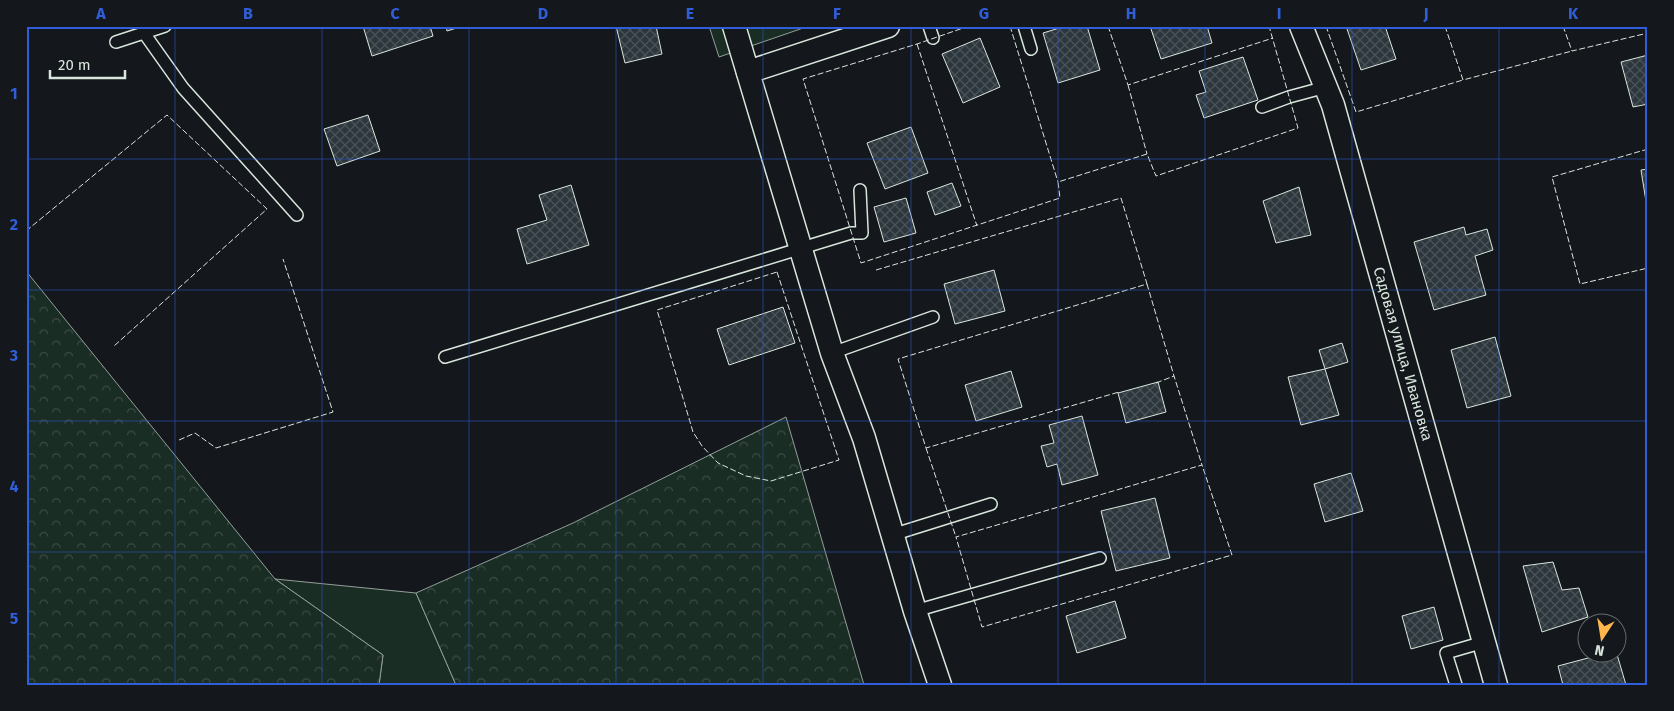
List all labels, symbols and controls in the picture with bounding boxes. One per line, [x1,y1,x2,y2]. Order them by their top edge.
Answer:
text: A [95,4,106,23]
text: B [243,4,253,23]
text: C [390,4,400,23]
text: D [538,4,548,23]
text: E [686,4,694,23]
text: F [833,4,841,23]
text: G [979,4,989,23]
text: H [1126,4,1136,23]
text: I [1277,4,1281,23]
text: J [1422,4,1429,23]
text: K [1568,4,1579,23]
scale bar [50,48,125,80]
text: 20 m [58,56,91,74]
text: 1 [10,84,18,103]
text: 2 [10,215,18,234]
street label: Садовая улица, Ивановка [1370,265,1436,443]
text: 3 [9,346,18,365]
text: 4 [9,477,19,496]
text: 5 [10,609,19,628]
north arrow [1576,614,1626,664]
text: N [1593,641,1606,660]

